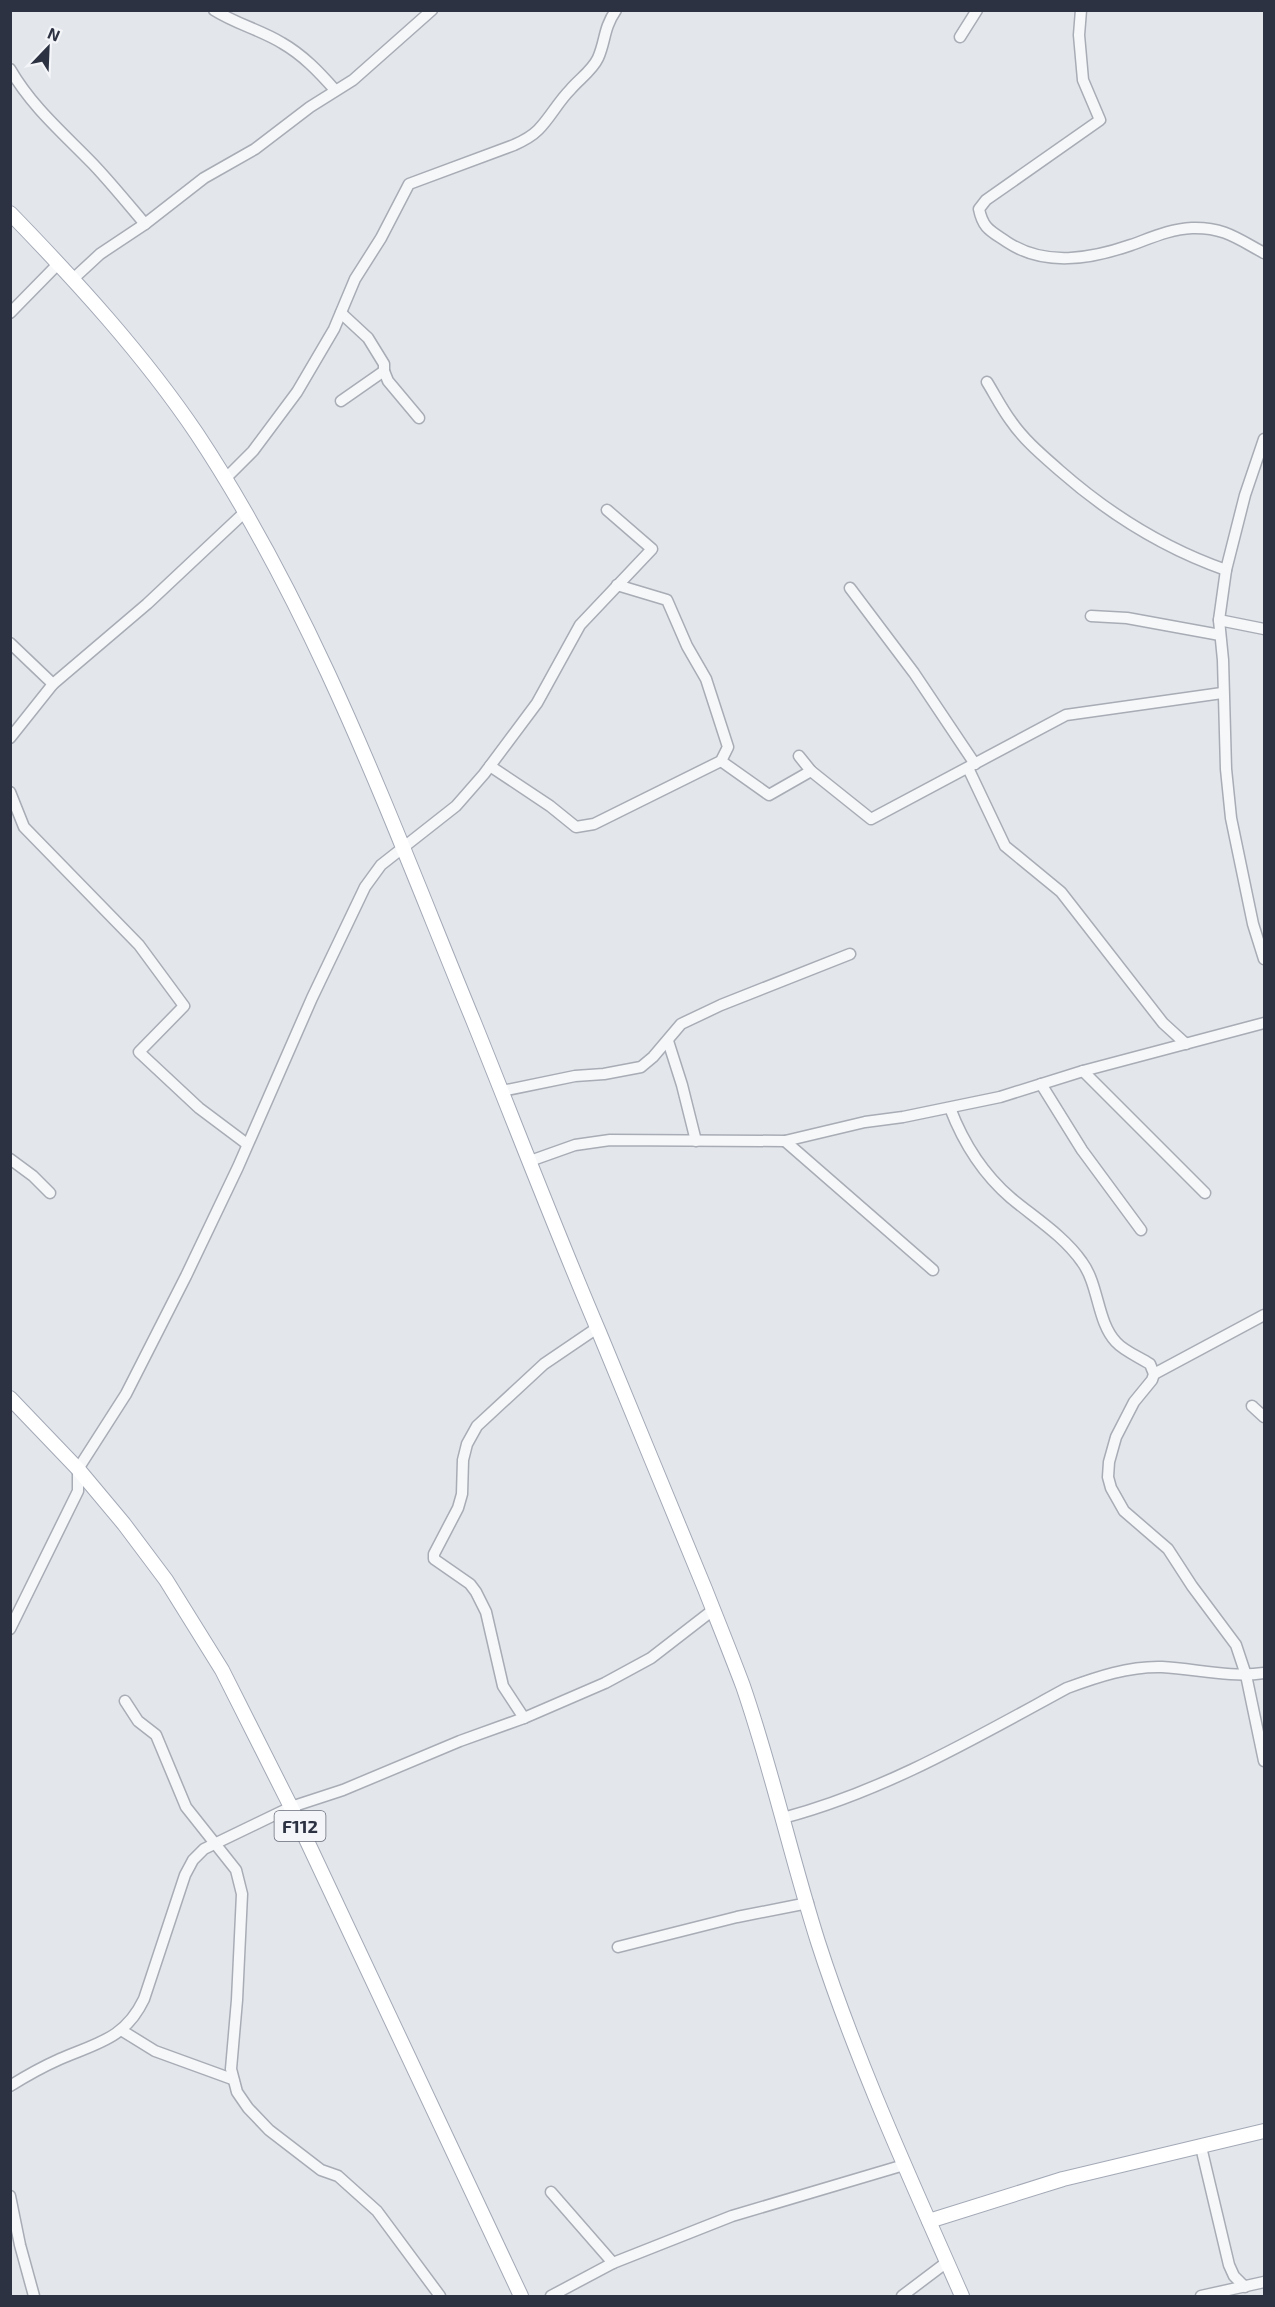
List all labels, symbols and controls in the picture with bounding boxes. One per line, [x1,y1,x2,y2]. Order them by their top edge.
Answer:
north arrow [18,18,78,78]
text: N [45,23,63,45]
road number: F112 [274,1811,326,1841]

